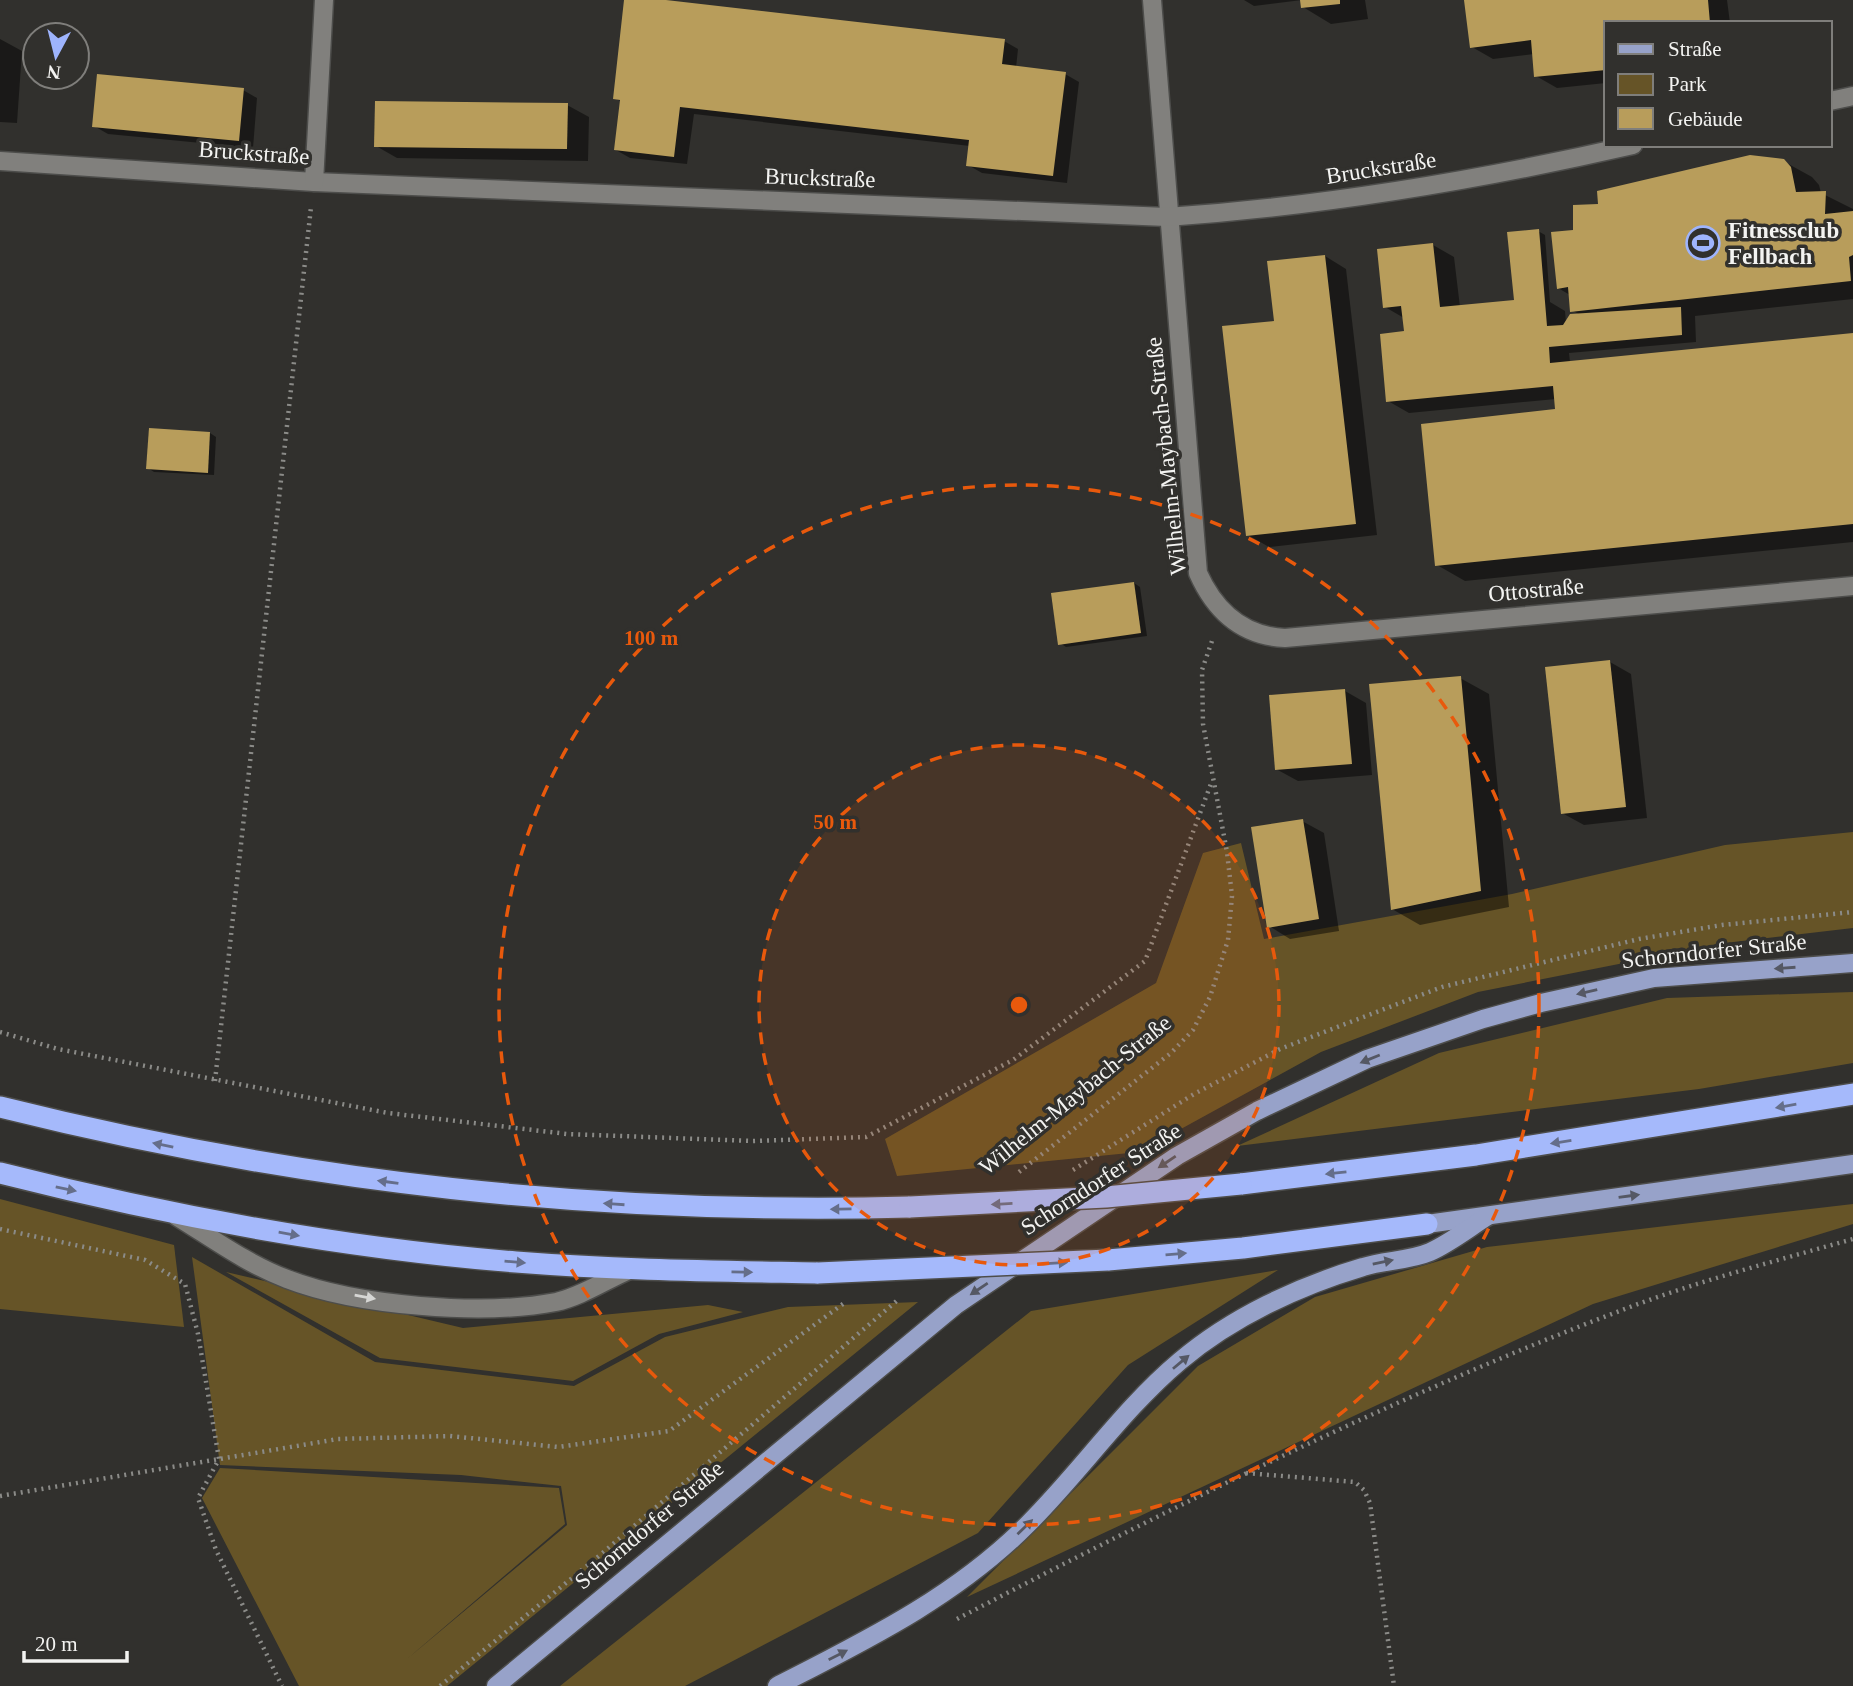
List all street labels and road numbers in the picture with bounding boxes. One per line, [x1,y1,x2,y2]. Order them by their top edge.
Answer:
street label: Bruckstraße [198,137,310,169]
street label: Bruckstraße [1324,147,1438,189]
street label: Bruckstraße [764,164,876,192]
street label: Wilhelm-Maybach-Straße [1141,336,1191,576]
street label: Ottostraße [1487,573,1585,607]
street label: Schorndorfer Straße [1620,929,1808,973]
street label: Wilhelm-Maybach-Straße [974,1010,1176,1180]
street label: Schorndorfer Straße [1016,1118,1186,1240]
street label: Schorndorfer Straße [570,1456,728,1594]

